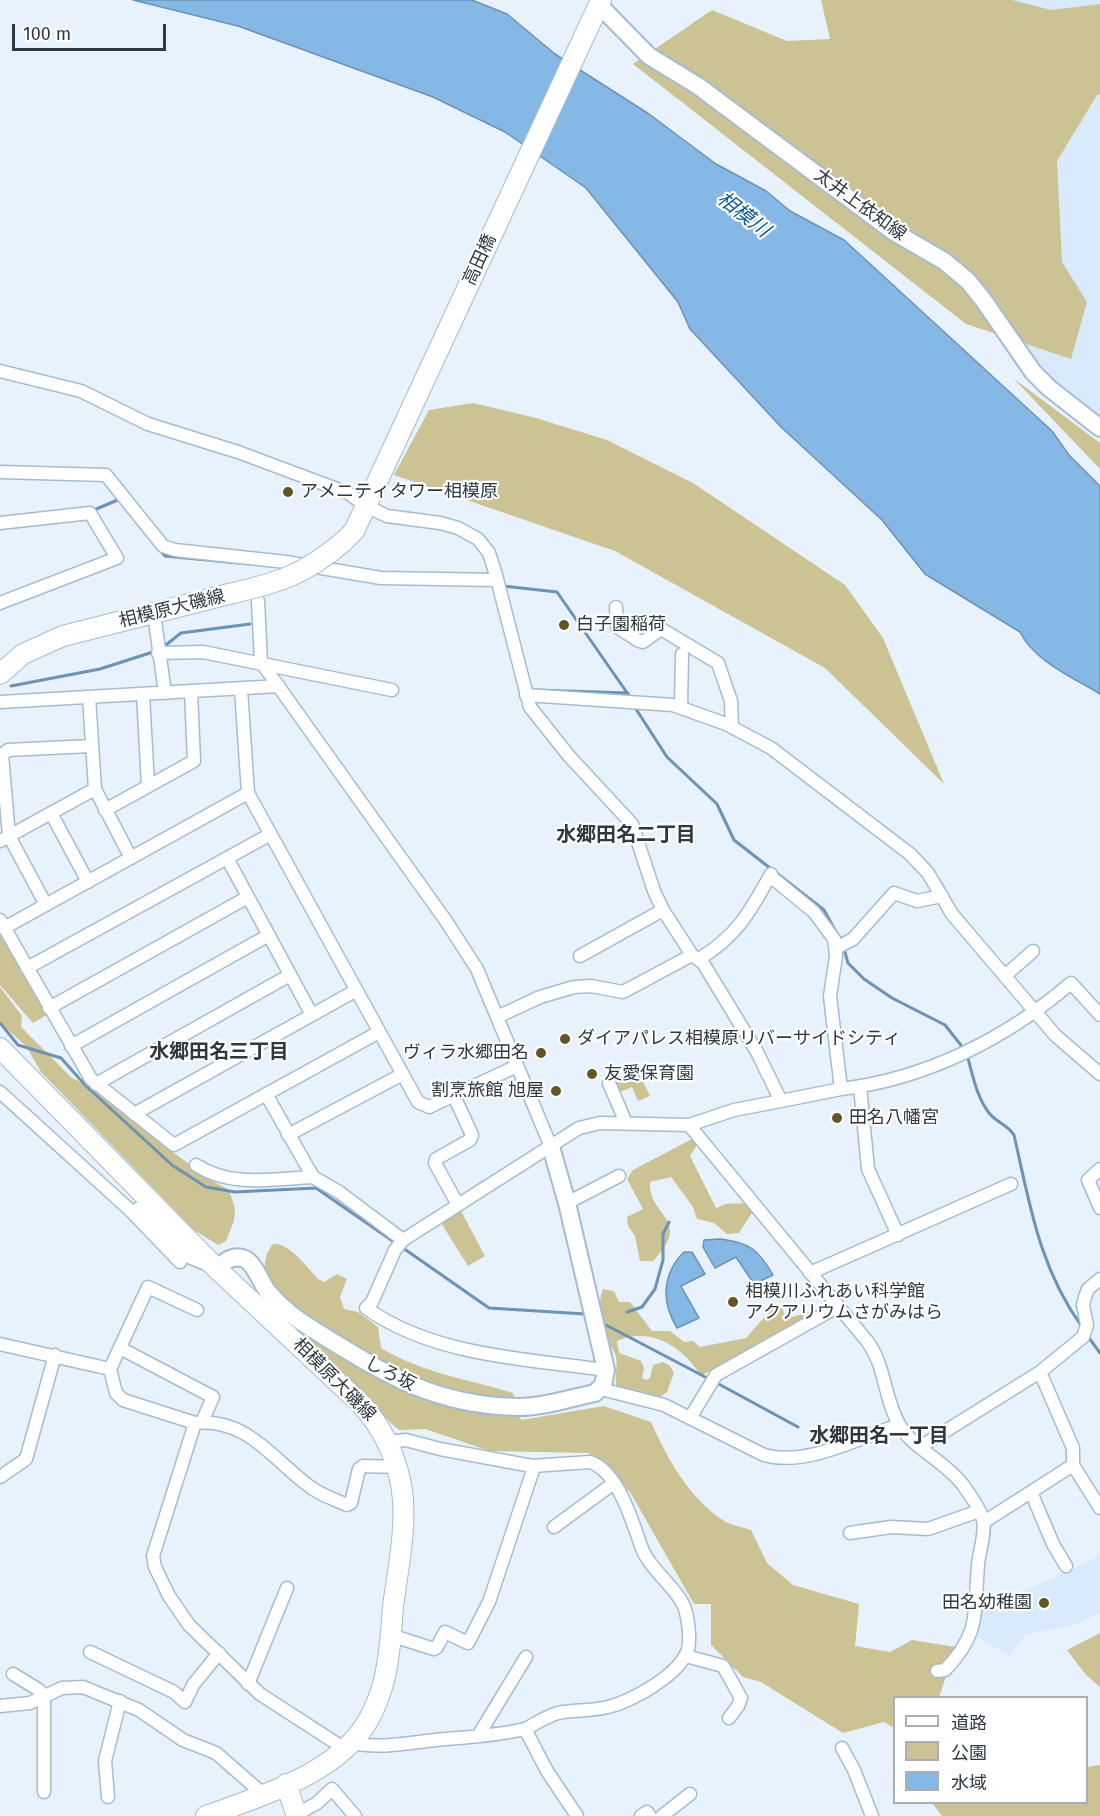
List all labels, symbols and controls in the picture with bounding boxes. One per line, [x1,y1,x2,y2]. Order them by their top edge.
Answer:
scale bar [15,12,170,50]
text: 100 m [23,23,71,45]
street label: 太井上依知線 [810,165,910,245]
water label: 相模川 [712,187,774,243]
street label: 高田橋 [459,231,501,289]
place label: アメニティタワー相模原 [300,481,498,503]
marker: アメニティタワー相模原 [281,485,295,499]
street label: 相模原大磯線 [117,585,227,633]
place label: 白子園稲荷 [576,614,666,636]
marker: 白子園稲荷 [557,618,571,632]
district label: 水郷田名二丁目 [556,823,696,847]
place label: ダイアパレス相模原リバーサイドシティ [577,1028,901,1050]
marker: ダイアパレス相模原リバーサイドシティ [558,1032,572,1046]
district label: 水郷田名三丁目 [149,1040,289,1064]
place label: ヴィラ水郷田名 [403,1042,529,1064]
marker: ヴィラ水郷田名 [534,1046,548,1060]
place label: 友愛保育園 [604,1063,694,1085]
marker: 友愛保育園 [585,1067,599,1081]
place label: 割烹旅館 旭屋 [431,1080,544,1102]
marker: 割烹旅館 旭屋 [549,1084,563,1098]
place label: 田名八幡宮 [849,1107,939,1129]
marker: 田名八幡宮 [830,1111,844,1125]
place label: 相模川ふれあい科学館 アクアリウムさがみはら [745,1281,943,1324]
marker: 相模川ふれあい科学館 アクアリウムさがみはら [726,1295,740,1309]
street label: 相模原大磯線 [288,1334,380,1426]
street label: しろ坂 [361,1352,419,1396]
district label: 水郷田名一丁目 [809,1424,949,1448]
place label: 田名幼稚園 [942,1592,1032,1614]
marker: 田名幼稚園 [1037,1596,1051,1610]
legend [893,1696,1088,1804]
text: 道路 [951,1712,987,1734]
text: 公園 [951,1742,987,1764]
text: 水域 [951,1772,987,1794]

